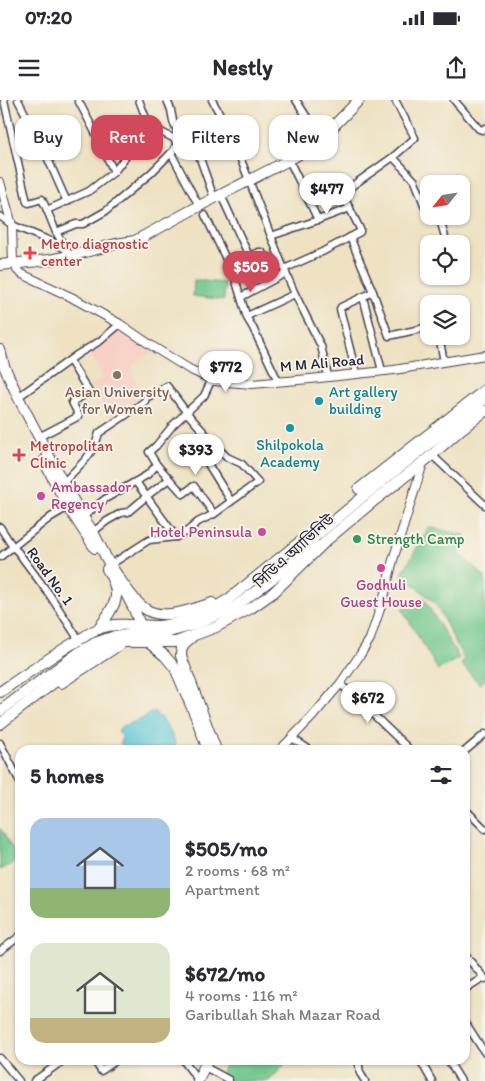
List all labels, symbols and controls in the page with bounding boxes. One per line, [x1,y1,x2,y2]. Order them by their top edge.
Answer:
text: 07:20 [25,6,72,29]
icon: menu [15,54,43,82]
text: Nestly [213,54,272,81]
icon: share [442,54,470,82]
chip: Buy [15,115,81,160]
chip: Rent [91,115,163,160]
chip: Filters [173,115,259,160]
chip: New [269,115,338,160]
pin: $477 [297,172,357,215]
north arrow [420,175,470,225]
map controls [420,175,470,345]
text: $477 [310,179,344,198]
place label: Metro diagnostic center [41,235,149,270]
button: locate [420,235,470,285]
marker: Metro diagnostic center [23,246,37,260]
pin: $505 [221,250,281,293]
text: $505 [234,257,268,276]
button: layers [420,295,470,345]
pin: $772 [196,350,256,393]
street label: M M Ali Road [279,350,365,376]
text: $772 [210,357,242,376]
marker: Asian University for Women [111,369,123,381]
place label: Asian University for Women [65,383,169,418]
place label: Art gallery building [329,383,398,418]
marker: Art gallery building [313,395,325,407]
marker: Shilpokola Academy [284,422,296,434]
pin: $393 [166,434,226,476]
place label: Shilpokola Academy [256,436,324,471]
place label: Metropolitan Clinic [30,437,113,472]
text: $393 [179,440,213,459]
marker: Metropolitan Clinic [12,448,26,462]
place label: Ambassador Regency [51,478,131,513]
marker: Ambassador Regency [35,490,47,502]
street label: সিডিএ অ্যাভিনিউ [249,510,338,592]
place label: Hotel Peninsula [150,523,252,541]
marker: Hotel Peninsula [256,526,268,538]
place label: Strength Camp [367,530,465,548]
marker: Strength Camp [351,533,363,545]
street label: Road No. 1 [23,543,77,609]
marker: Godhuli Guest House [375,562,387,574]
place label: Godhuli Guest House [340,576,422,611]
pin: $672 [338,682,398,724]
text: $672 [352,688,384,707]
icon: filters [427,761,455,789]
text: 5 homes [30,763,104,788]
text: $505/mo [185,836,268,861]
icon: home [70,838,130,898]
text: 2 rooms · 68 m² [185,861,290,880]
text: Apartment [185,880,260,899]
text: $672/mo [185,961,265,986]
icon: home [70,963,130,1023]
text: 4 rooms · 116 m² [185,986,297,1005]
text: Garibullah Shah Mazar Road [185,1005,381,1024]

